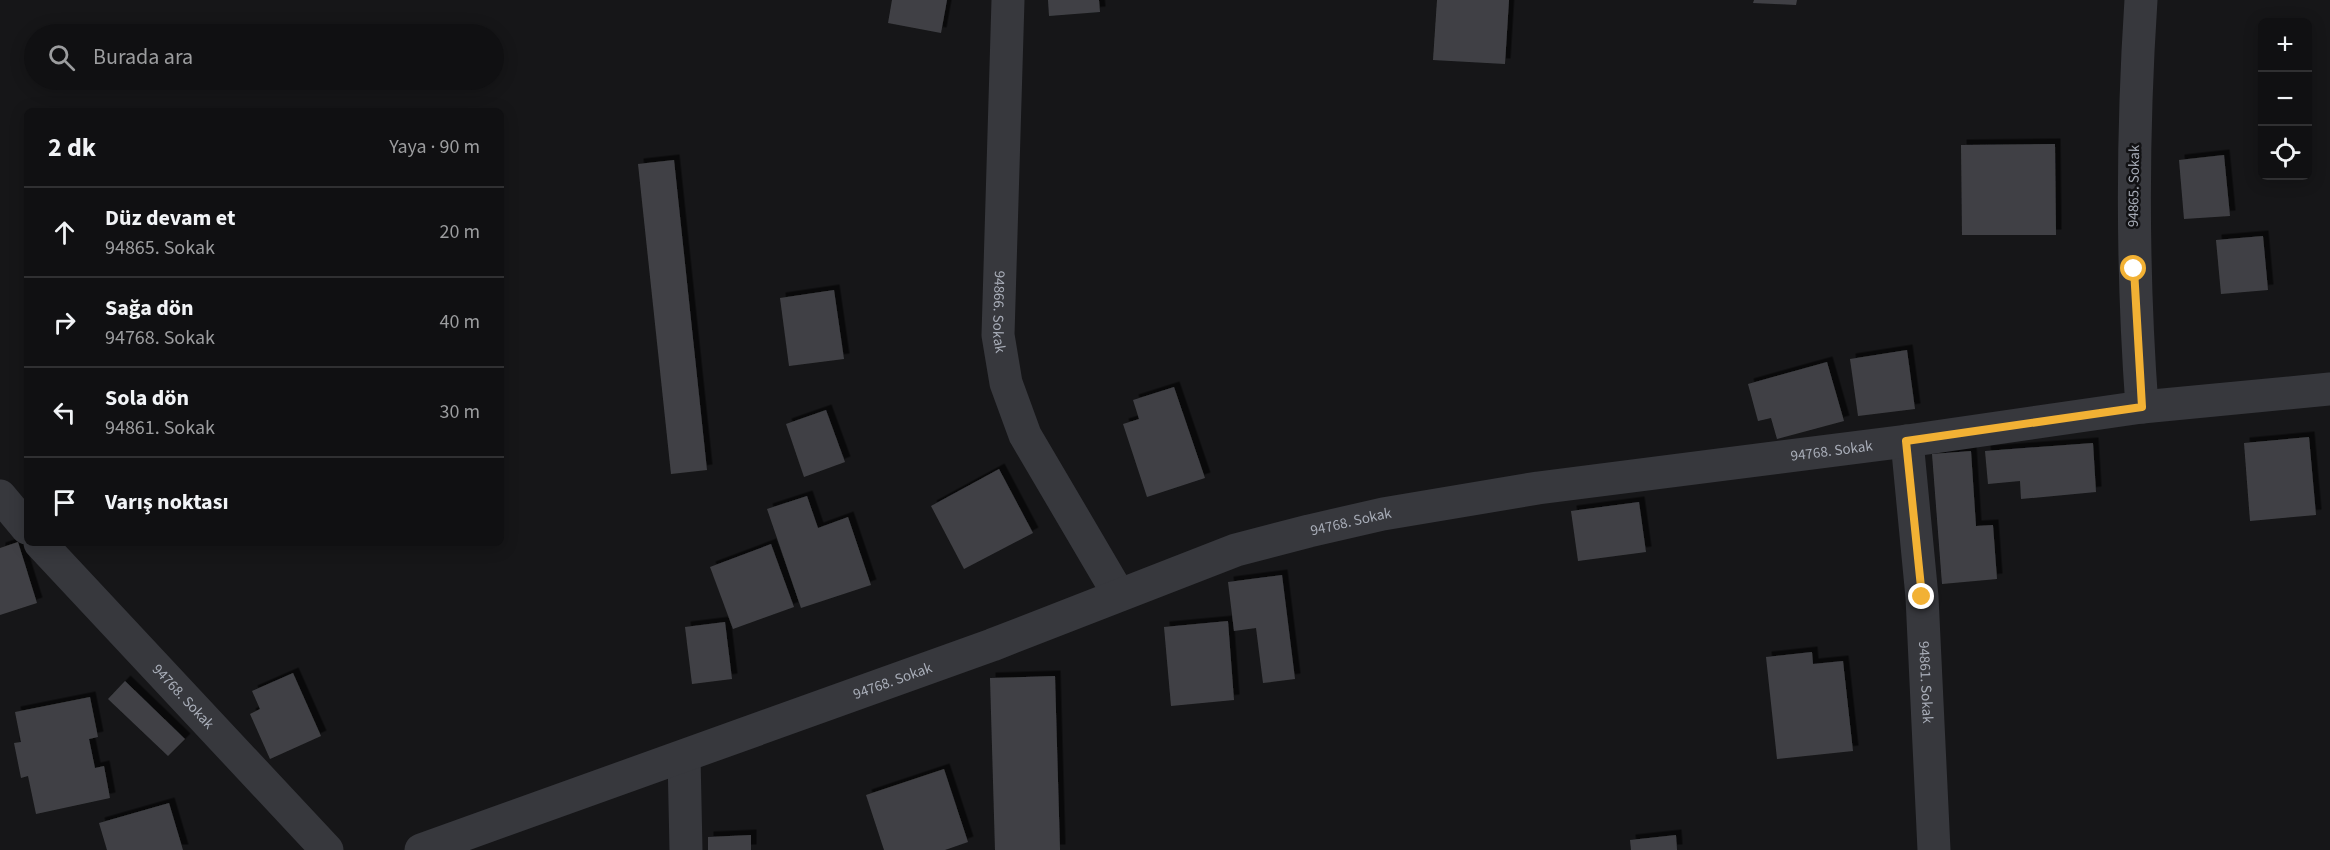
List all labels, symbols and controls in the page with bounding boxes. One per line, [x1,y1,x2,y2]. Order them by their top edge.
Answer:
map controls [2258,18,2312,180]
button: + [2258,18,2312,72]
search box [24,24,504,90]
icon: search [45,41,78,74]
text: Burada ara [93,41,193,73]
button: − [2258,72,2312,126]
button: locate [2258,126,2312,180]
text: 2 dk [48,129,96,166]
text: Yaya · 90 m [389,133,480,161]
street label: 94865. Sokak [2123,144,2145,227]
text: Düz devam et [105,202,235,234]
icon: ahead [48,216,81,249]
text: 20 m [440,218,480,246]
text: 94865. Sokak [105,234,215,262]
route start [2120,255,2146,281]
street label: 94866. Sokak [987,270,1011,355]
text: Sağa dön [105,292,194,324]
icon: right [48,306,81,339]
text: 40 m [440,308,480,336]
text: 94768. Sokak [105,324,215,352]
text: Sola dön [105,382,189,414]
icon: left [48,396,81,429]
text: 30 m [440,398,480,426]
text: 94861. Sokak [105,414,215,442]
street label: 94768. Sokak [1789,435,1874,466]
icon: arrive [48,486,81,519]
text: Varış noktası [105,486,229,518]
street label: 94768. Sokak [1308,502,1394,541]
route end [1908,583,1934,609]
street label: 94861. Sokak [1914,640,1939,724]
street label: 94768. Sokak [850,657,935,705]
street label: 94768. Sokak [148,659,220,734]

